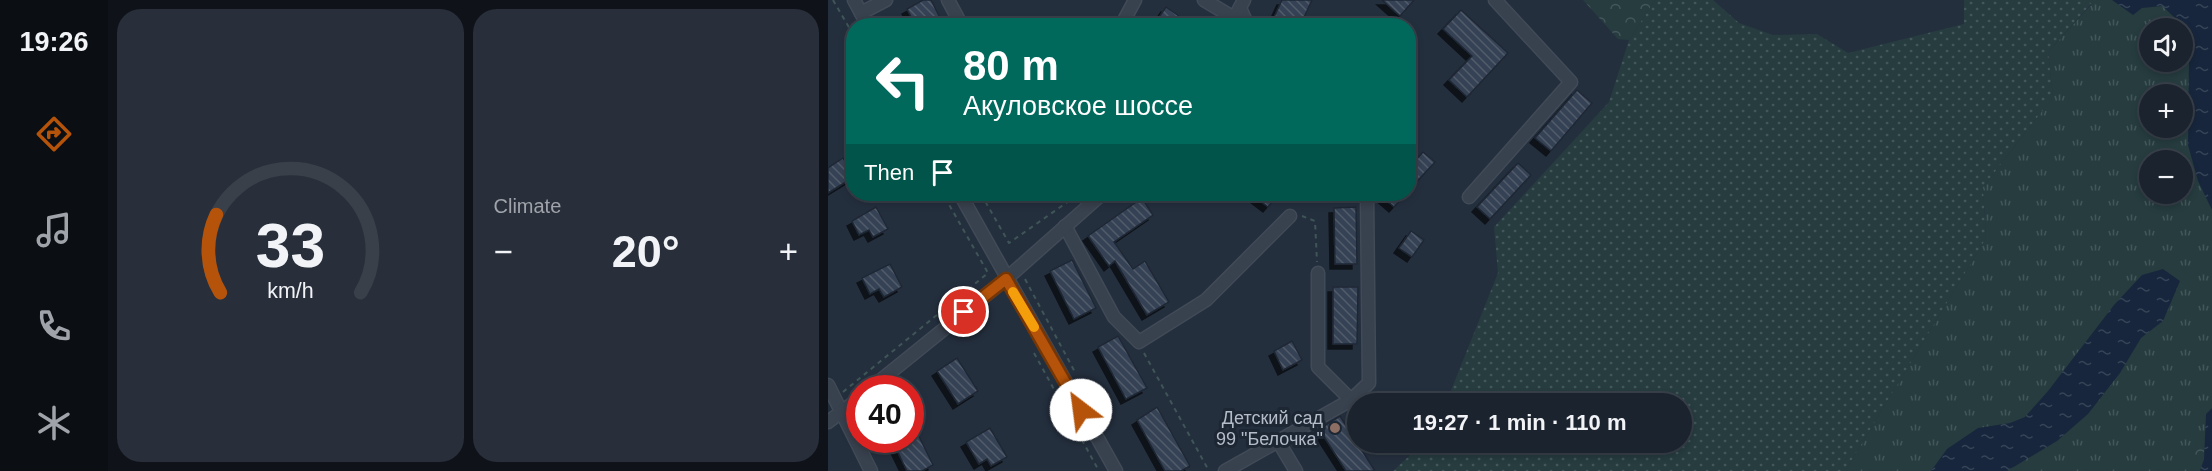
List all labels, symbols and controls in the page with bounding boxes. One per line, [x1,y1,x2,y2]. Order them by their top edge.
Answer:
map controls [2139,18,2193,204]
button: sound [2139,18,2193,72]
text: 19:26 [19,27,89,57]
icon: left [864,42,942,120]
text: 80 m [963,42,1059,89]
button: + [2139,84,2193,138]
text: Акуловское шоссе [963,91,1193,121]
icon: directions [33,113,75,155]
button: − [2139,150,2193,204]
icon: arrive [926,156,959,189]
text: Then [864,160,914,185]
text: Climate [494,195,561,217]
icon: music [33,209,75,251]
text: 33 [256,211,325,280]
text: 20° [612,226,680,277]
text: − [494,233,513,270]
text: + [779,233,798,270]
text: km/h [267,279,313,303]
pin [938,286,989,337]
icon: arrive [947,295,980,328]
icon: phone [33,305,75,347]
speed limit sign: 40 [846,375,924,453]
position arrow [1049,378,1113,442]
icon: climate [33,402,75,444]
place label: Детский сад 99 "Белочка" [1216,408,1323,449]
text: 19:27 · 1 min · 110 m [1413,410,1627,435]
marker: Детский сад 99 "Белочка" [1328,421,1342,435]

